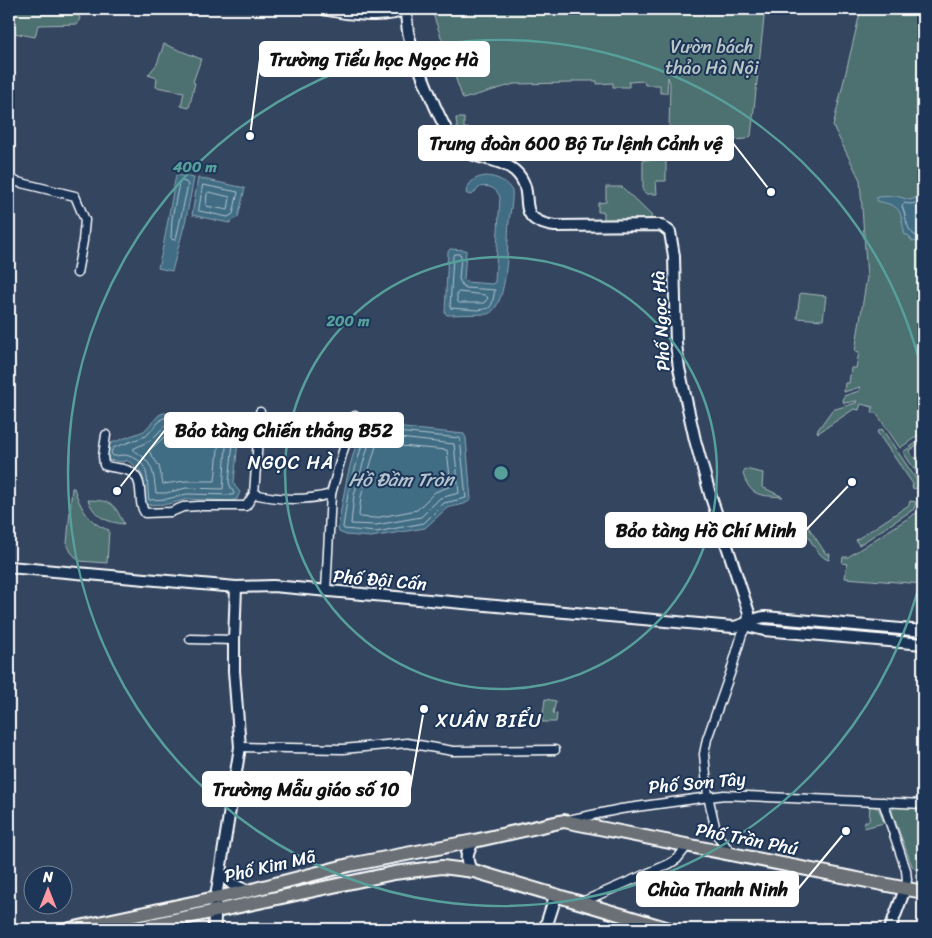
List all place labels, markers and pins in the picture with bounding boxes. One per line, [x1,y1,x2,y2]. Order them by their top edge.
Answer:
callout: Trường Tiểu học Ngọc Hà [260,42,489,76]
callout: Trung đoàn 600 Bộ Tư lệnh Cảnh vệ [419,126,733,160]
callout: Bảo tàng Chiến thắng B52 [165,413,403,447]
centre of rings [492,464,510,482]
callout: Bảo tàng Hồ Chí Minh [606,513,806,547]
callout: Trường Mẫu giáo số 10 [203,772,410,806]
callout: Chùa Thanh Ninh [637,872,798,906]

